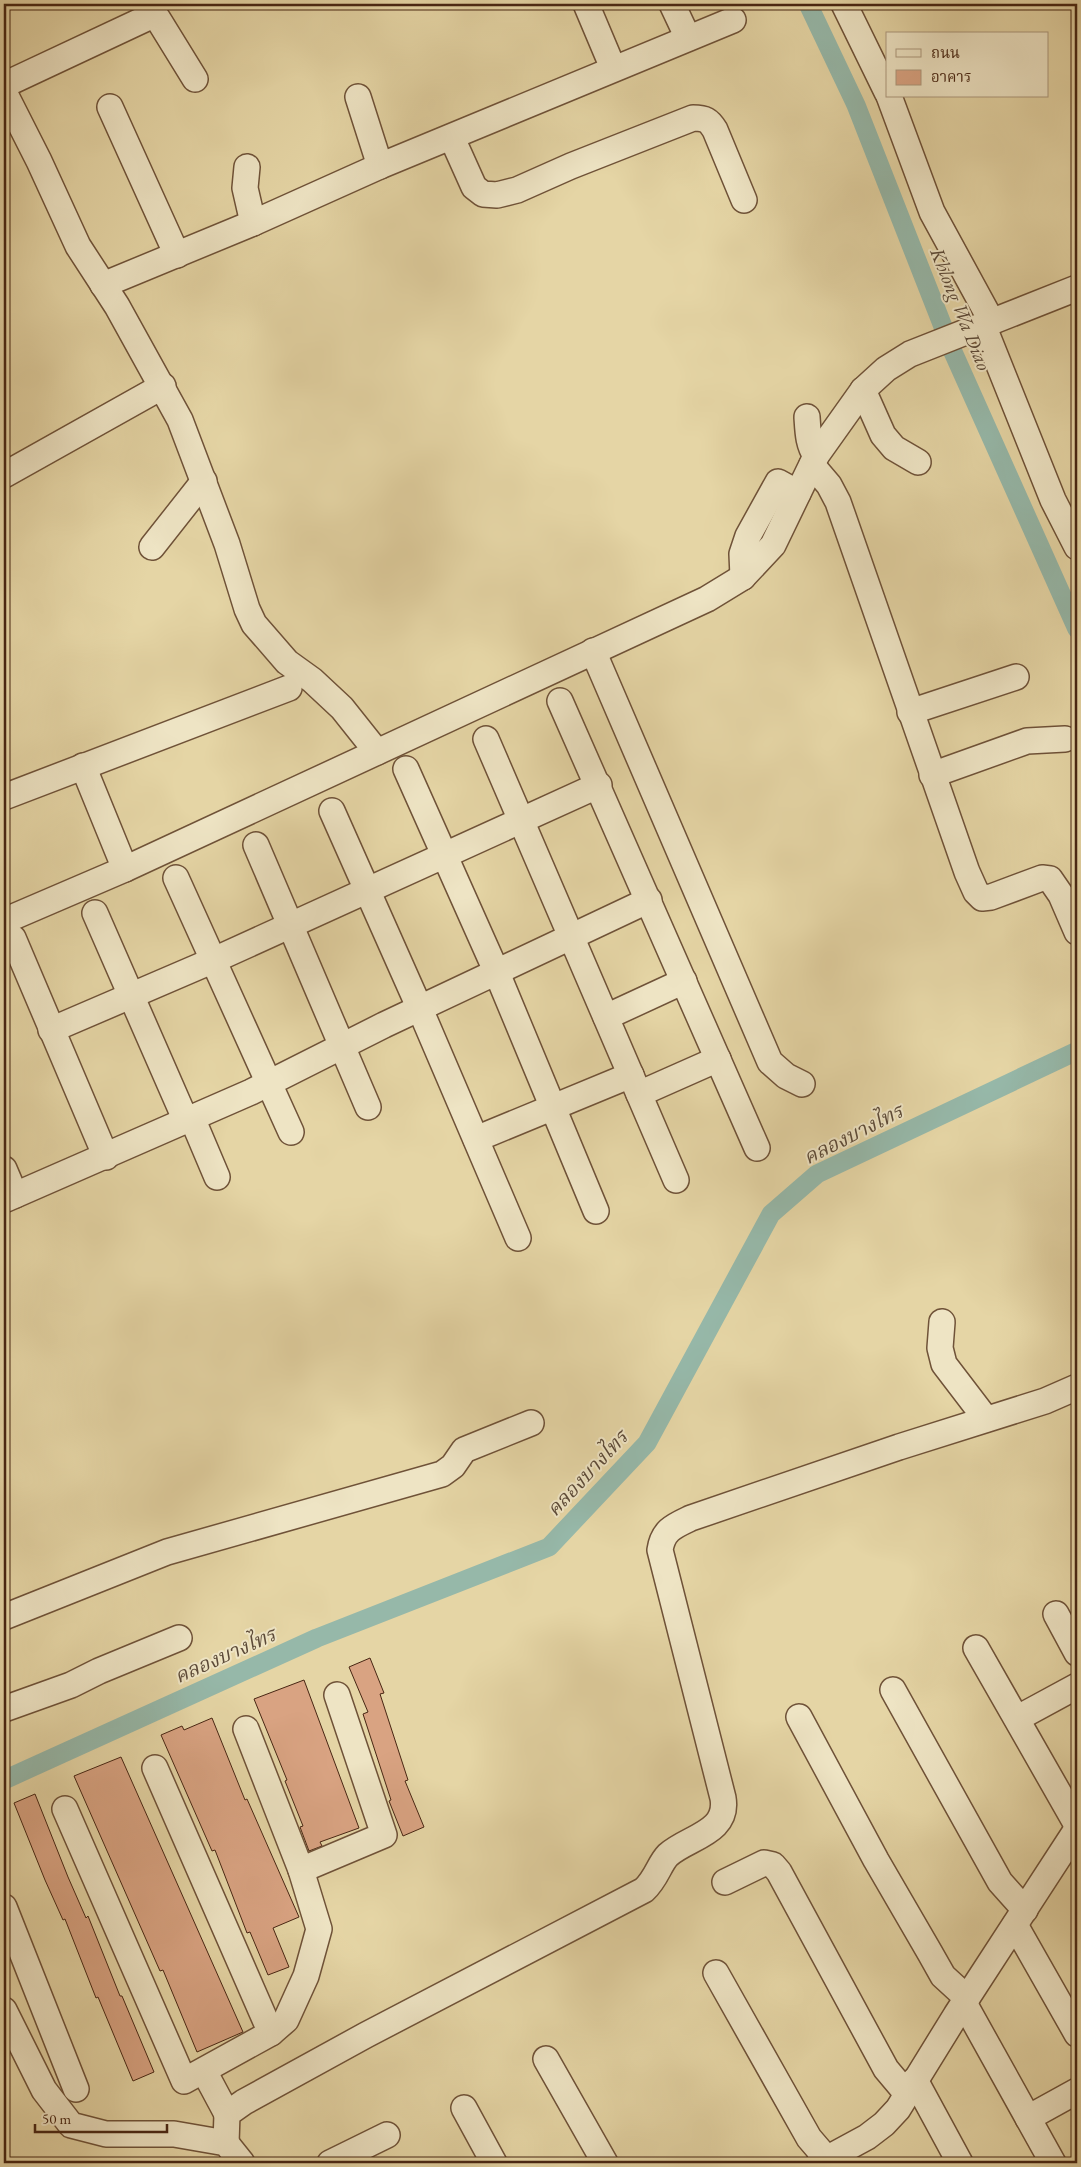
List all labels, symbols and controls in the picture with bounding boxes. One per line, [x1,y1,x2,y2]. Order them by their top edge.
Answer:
legend [886,32,1048,98]
text: ถนน [931,43,960,62]
text: อาคาร [931,67,971,86]
water label: Khlong Wa Diao [924,243,998,375]
water label: คลองบางไทร [798,1096,909,1170]
water label: คลองบางไทร [540,1422,635,1522]
water label: คลองบางไทร [170,1619,282,1689]
scale bar [35,2102,168,2134]
text: 50 m [42,2109,71,2128]

